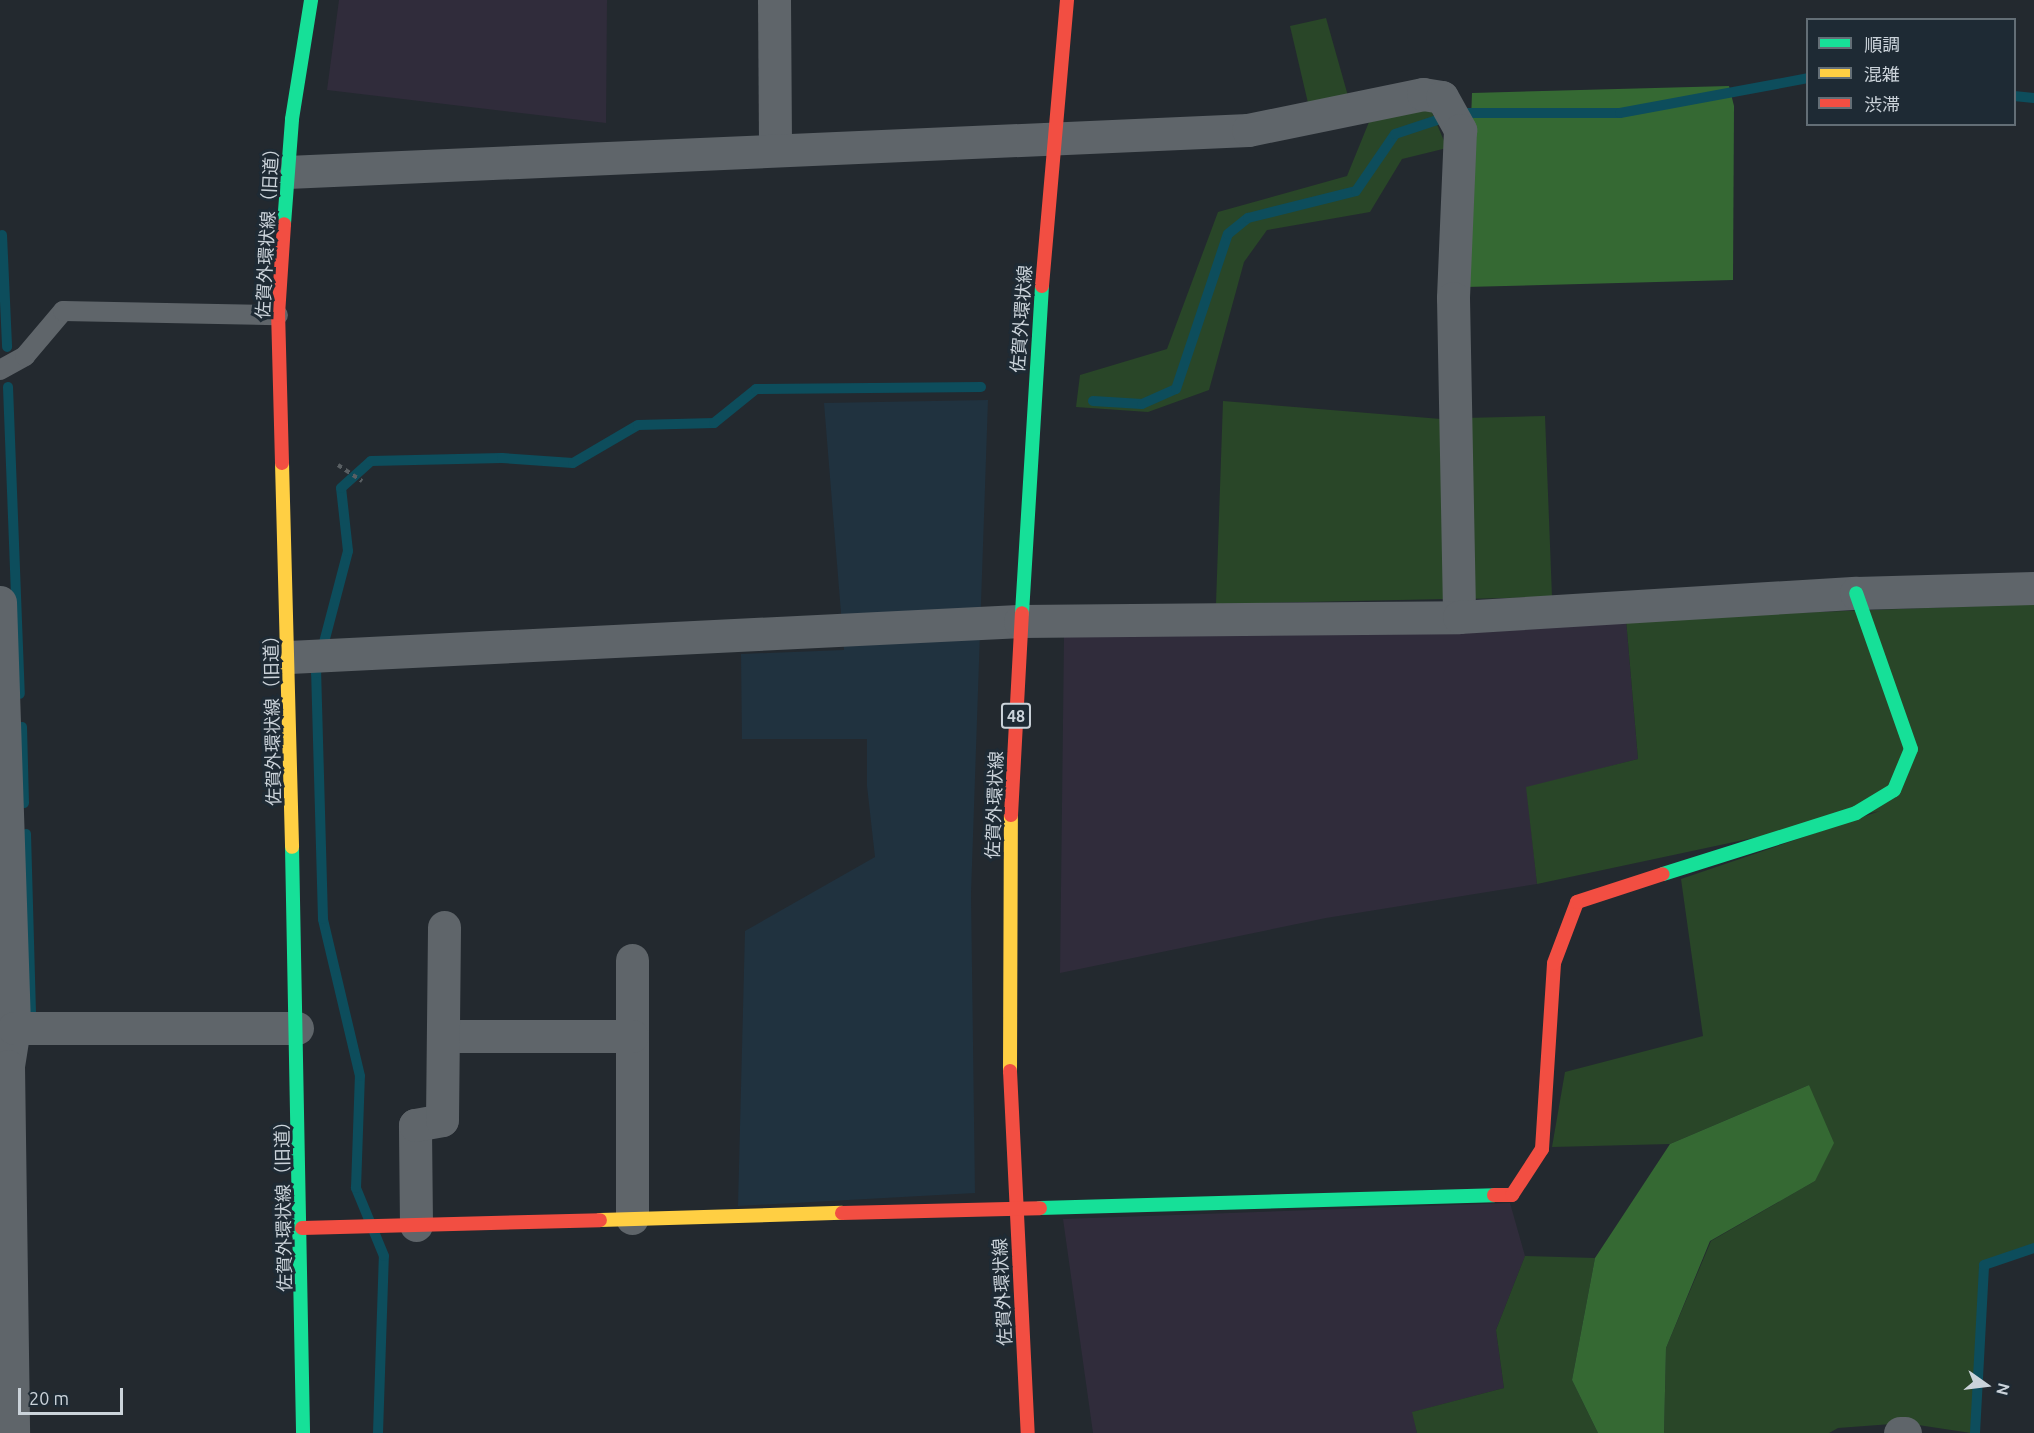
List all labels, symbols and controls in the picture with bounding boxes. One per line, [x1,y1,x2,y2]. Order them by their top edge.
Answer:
legend [1806,18,2016,126]
text: 順調 [1864,34,1900,54]
text: 混雑 [1864,64,1900,84]
text: 渋滞 [1864,94,1900,114]
street label: 佐賀外環状線（旧道） [252,139,282,319]
street label: 佐賀外環状線 [1006,264,1036,374]
street label: 佐賀外環状線（旧道） [260,626,284,806]
road number: 48 [1000,703,1032,729]
street label: 佐賀外環状線 [981,751,1007,859]
street label: 佐賀外環状線（旧道） [271,1112,295,1292]
street label: 佐賀外環状線 [988,1238,1016,1346]
north arrow [1956,1355,2016,1415]
scale bar [21,1376,126,1414]
text: N [1993,1381,2014,1397]
text: 20 m [29,1388,69,1408]

